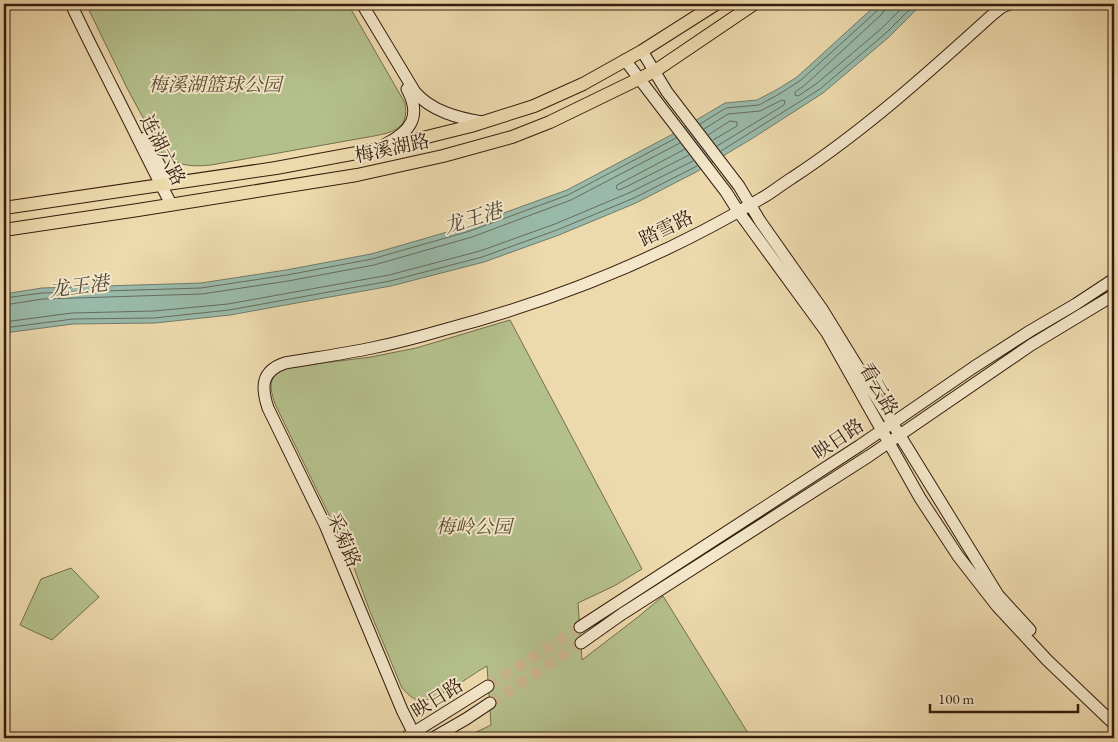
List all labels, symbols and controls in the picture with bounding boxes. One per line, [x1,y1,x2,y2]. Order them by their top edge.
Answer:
park label: 梅溪湖篮球公园 [148,72,284,97]
street label: 连湖六路 [135,110,191,190]
street label: 梅溪湖路 [352,128,432,168]
water label: 龙王港 [441,196,508,239]
street label: 踏雪路 [635,204,697,252]
water label: 龙王港 [48,269,113,303]
street label: 看云路 [854,358,904,420]
street label: 映日路 [807,413,869,465]
street label: 采菊路 [321,509,367,571]
park label: 梅岭公园 [436,514,515,539]
street label: 映日路 [406,672,468,724]
scale bar [930,682,1078,714]
text: 100 m [938,689,975,708]

